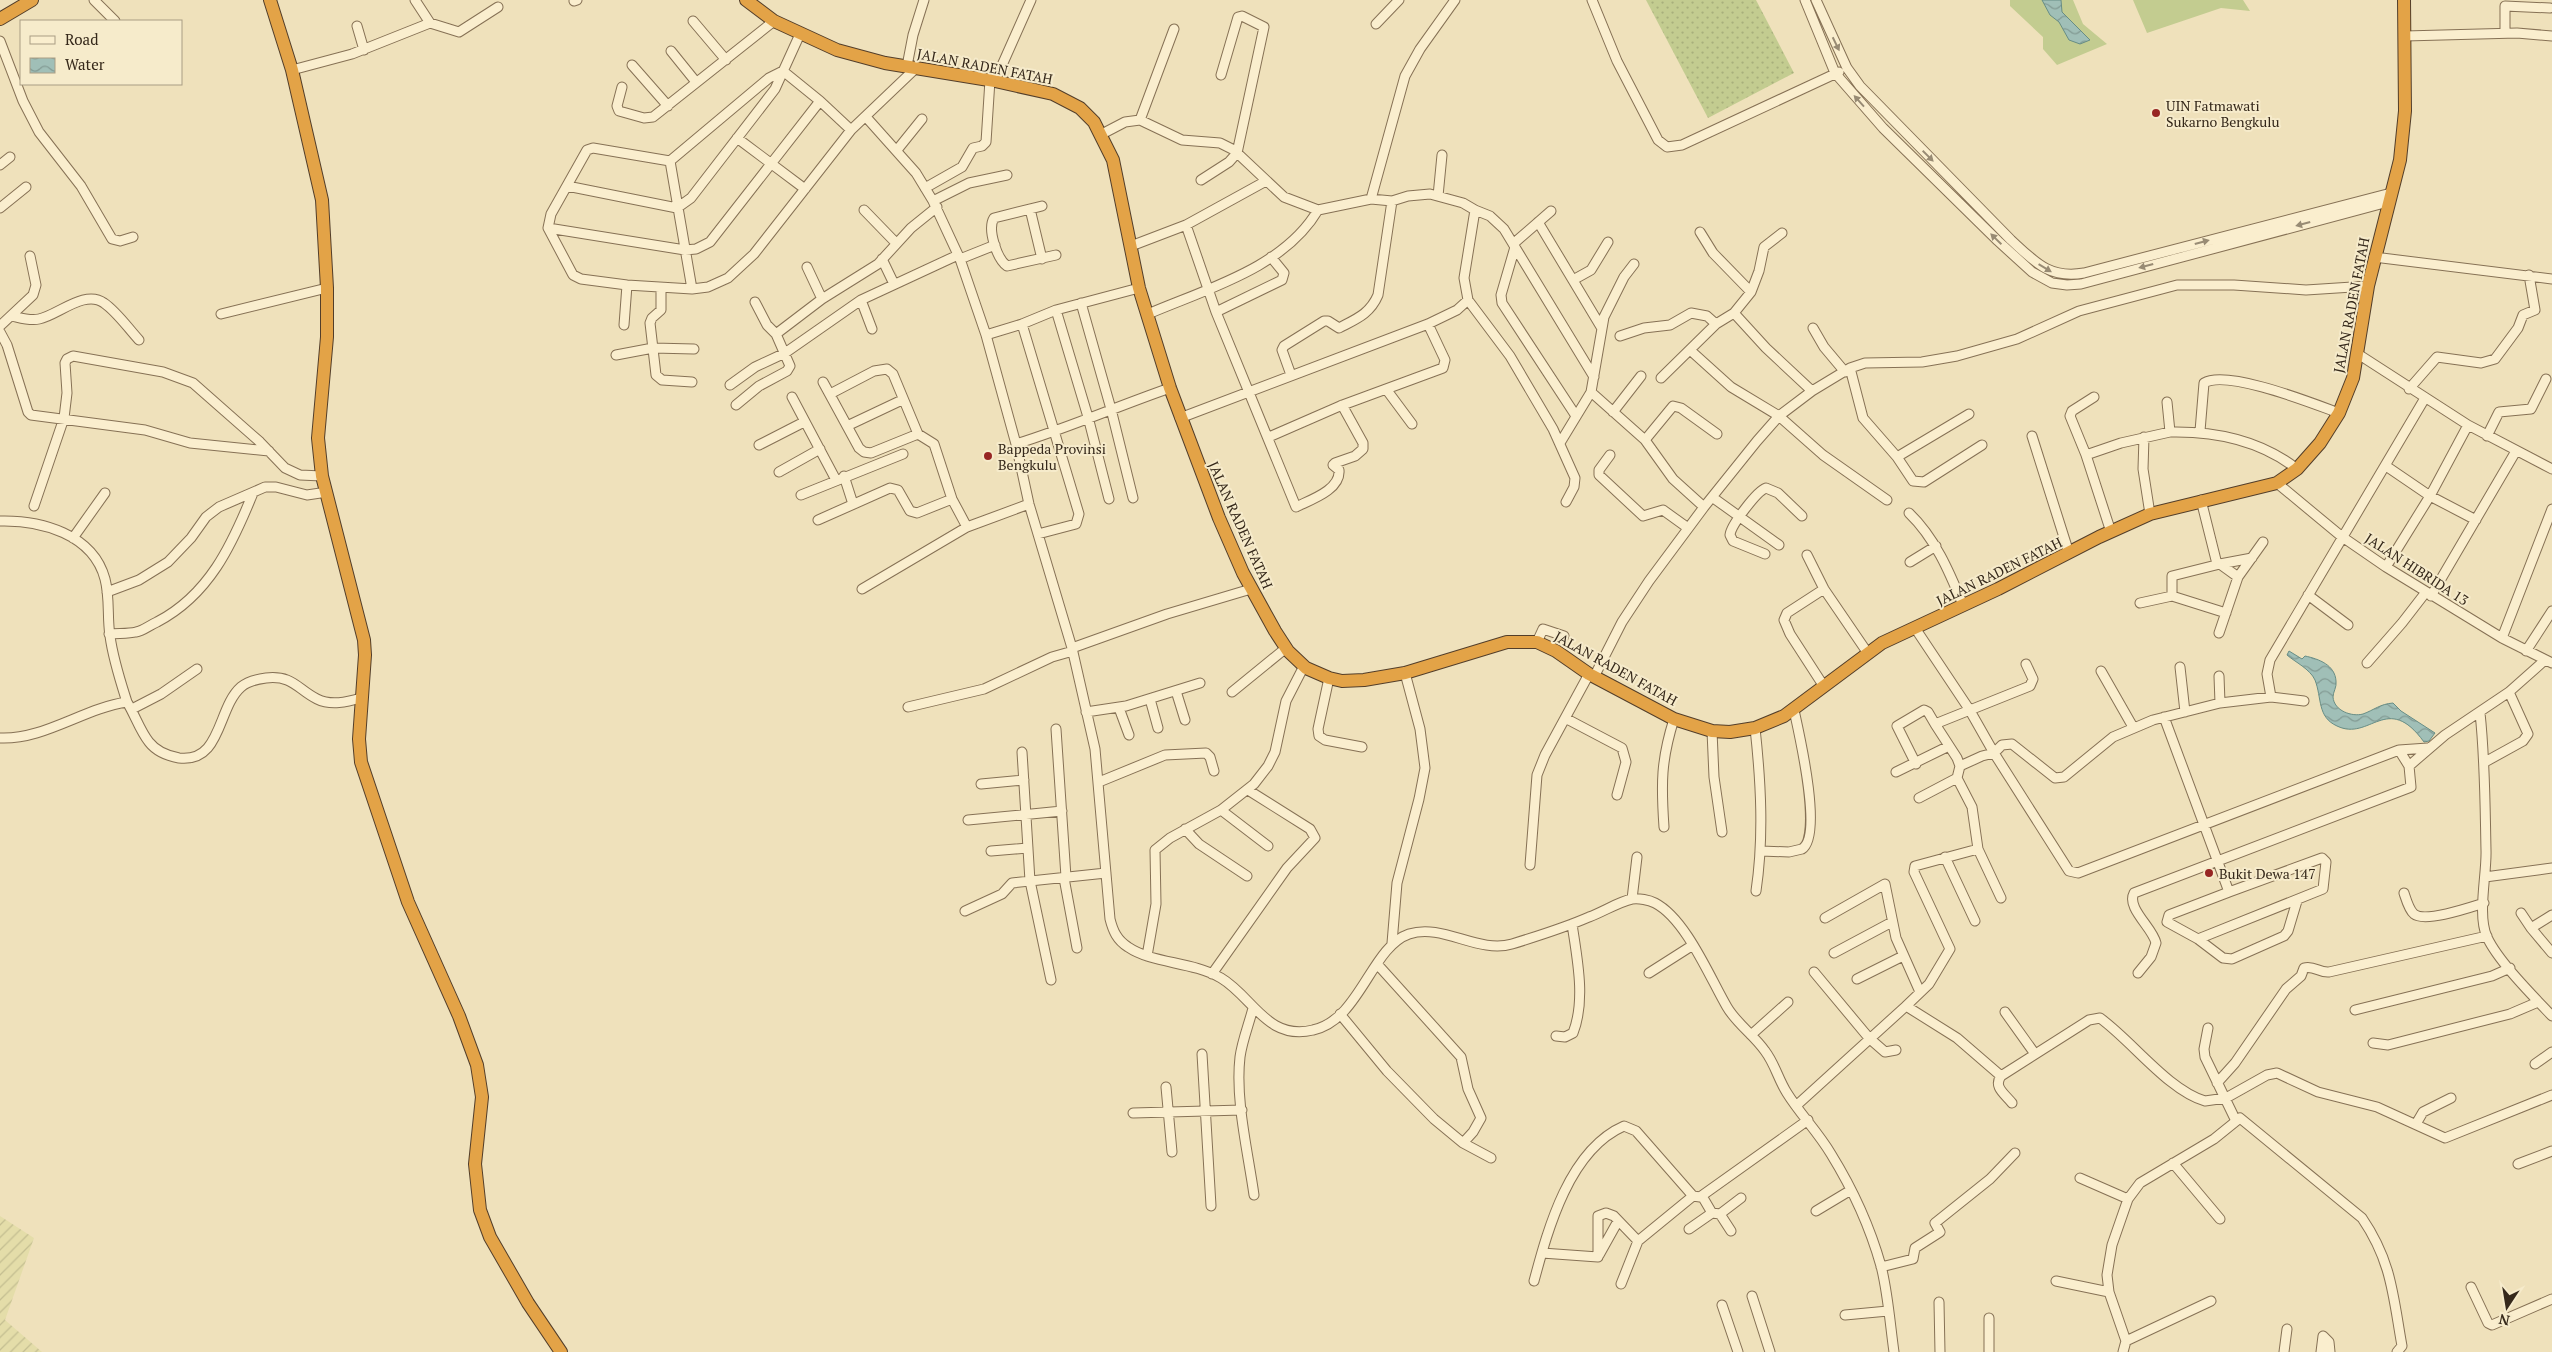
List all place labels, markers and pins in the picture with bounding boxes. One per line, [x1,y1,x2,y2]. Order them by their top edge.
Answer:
place label: UIN Fatmawati Sukarno Bengkulu [2166,96,2280,131]
marker: UIN Fatmawati Sukarno Bengkulu [2150,107,2162,119]
place label: Bappeda Provinsi Bengkulu [998,439,1106,474]
marker: Bappeda Provinsi Bengkulu [982,450,994,462]
place label: Bukit Dewa 147 [2219,864,2316,883]
marker: Bukit Dewa 147 [2203,867,2215,879]

